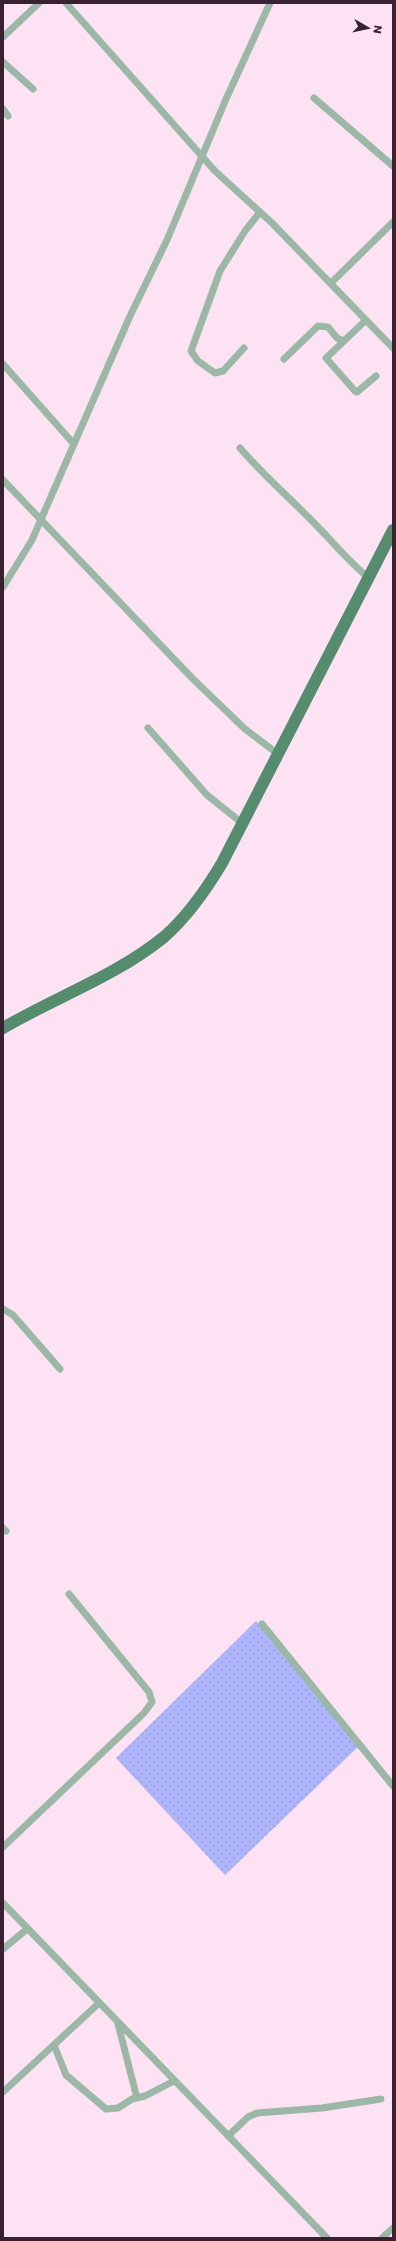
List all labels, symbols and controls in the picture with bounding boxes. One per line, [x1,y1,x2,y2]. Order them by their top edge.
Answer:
north arrow [348,8,388,48]
text: N [369,24,386,35]

